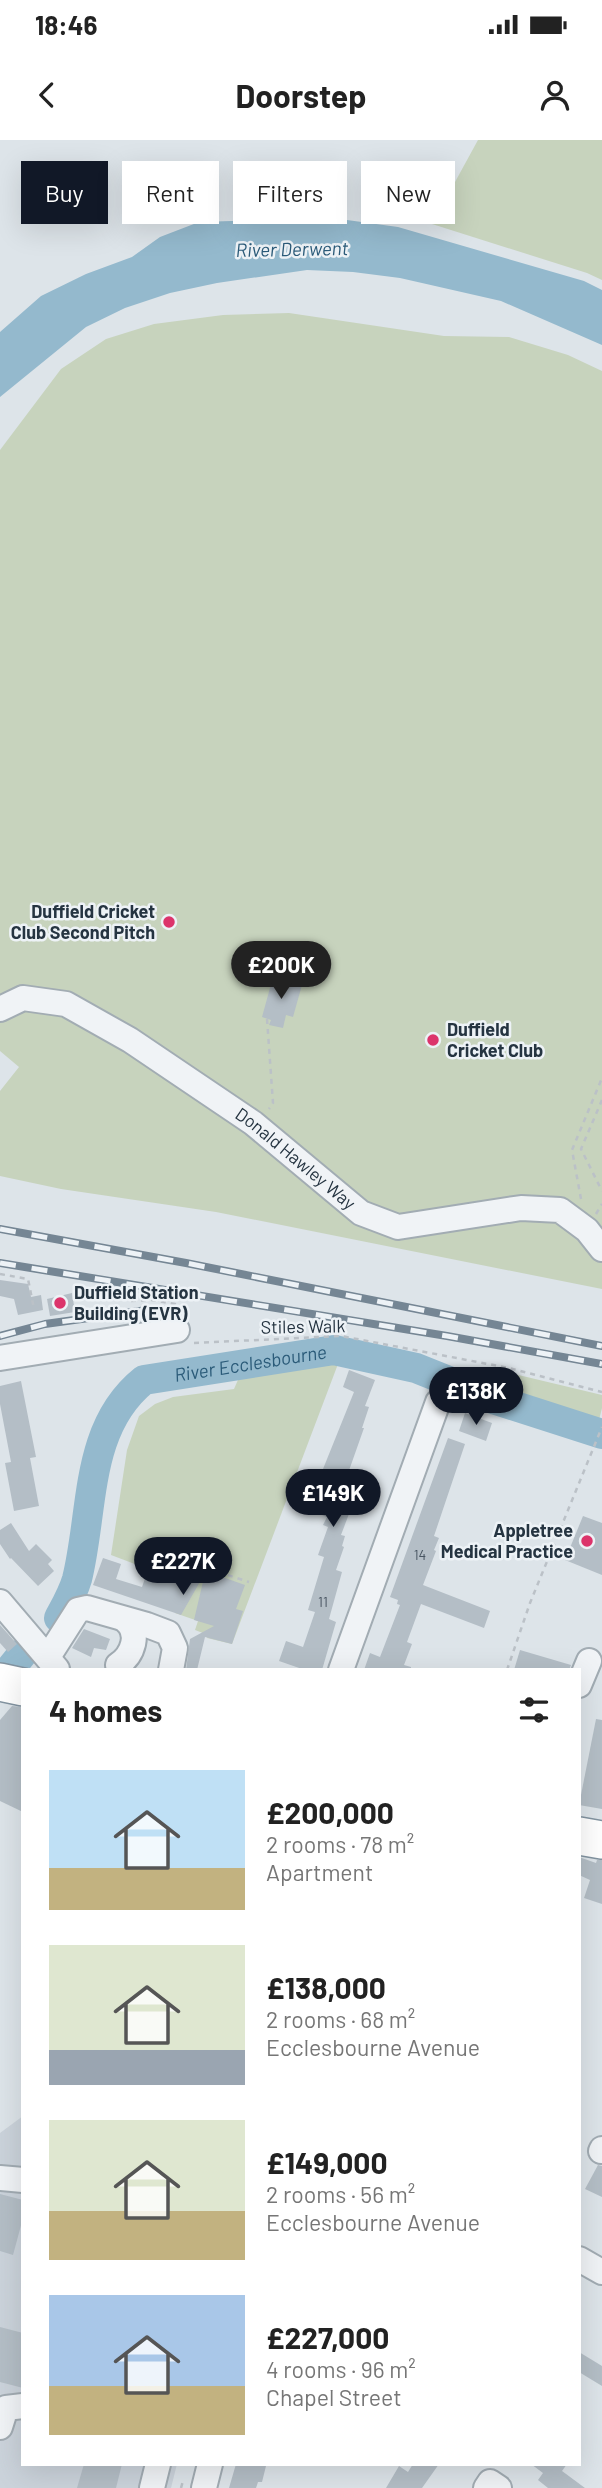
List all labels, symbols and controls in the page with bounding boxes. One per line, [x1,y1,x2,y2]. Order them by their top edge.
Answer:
text: 18:46 [35,9,97,40]
icon: back [28,76,66,114]
text: Doorstep [235,76,367,114]
icon: person [536,76,574,114]
chip: Buy [21,161,108,224]
chip: Rent [122,161,219,224]
chip: Filters [233,161,347,224]
chip: New [361,161,455,224]
water label: River Derwent [236,236,349,261]
place label: Duffield Cricket Club Second Pitch [11,900,155,943]
marker: Duffield Cricket Club Second Pitch [161,914,177,930]
pin: £200K [232,942,330,1001]
text: £200K [247,950,315,978]
place label: Duffield Cricket Club [447,1018,543,1061]
marker: Duffield Cricket Club [425,1032,441,1048]
street label: Donald Hawley Way [231,1102,360,1214]
place label: Duffield Station Building (EVR) [74,1281,199,1324]
marker: Duffield Station Building (EVR) [52,1295,68,1311]
street label: Stiles Walk [260,1314,346,1338]
water label: River Ecclesbourne [172,1339,328,1386]
pin: £138K [427,1368,525,1427]
text: £138K [445,1376,507,1404]
pin: £149K [284,1470,382,1529]
text: £149K [302,1478,364,1506]
place label: Appletree Medical Practice [441,1519,573,1562]
marker: Appletree Medical Practice [579,1533,595,1549]
pin: £227K [134,1538,232,1597]
text: £227K [150,1546,216,1574]
house number: 14 [414,1546,426,1563]
house number: 11 [318,1593,328,1610]
icon: filters [515,1691,553,1729]
text: 4 homes [49,1692,162,1728]
text: £200,000 [266,1794,394,1830]
icon: home [105,1798,189,1882]
text: 2 rooms · 78 m² [266,1830,414,1858]
text: Apartment [266,1858,373,1886]
text: £138,000 [266,1969,386,2005]
icon: home [105,1973,189,2057]
text: 2 rooms · 68 m² [266,2005,415,2033]
text: Ecclesbourne Avenue [266,2033,480,2061]
text: £149,000 [266,2144,388,2180]
icon: home [105,2148,189,2232]
text: 2 rooms · 56 m² [266,2180,415,2208]
text: Ecclesbourne Avenue [266,2208,480,2236]
text: £227,000 [266,2319,389,2355]
icon: home [105,2323,189,2407]
text: 4 rooms · 96 m² [266,2355,416,2383]
text: Chapel Street [266,2383,402,2411]

